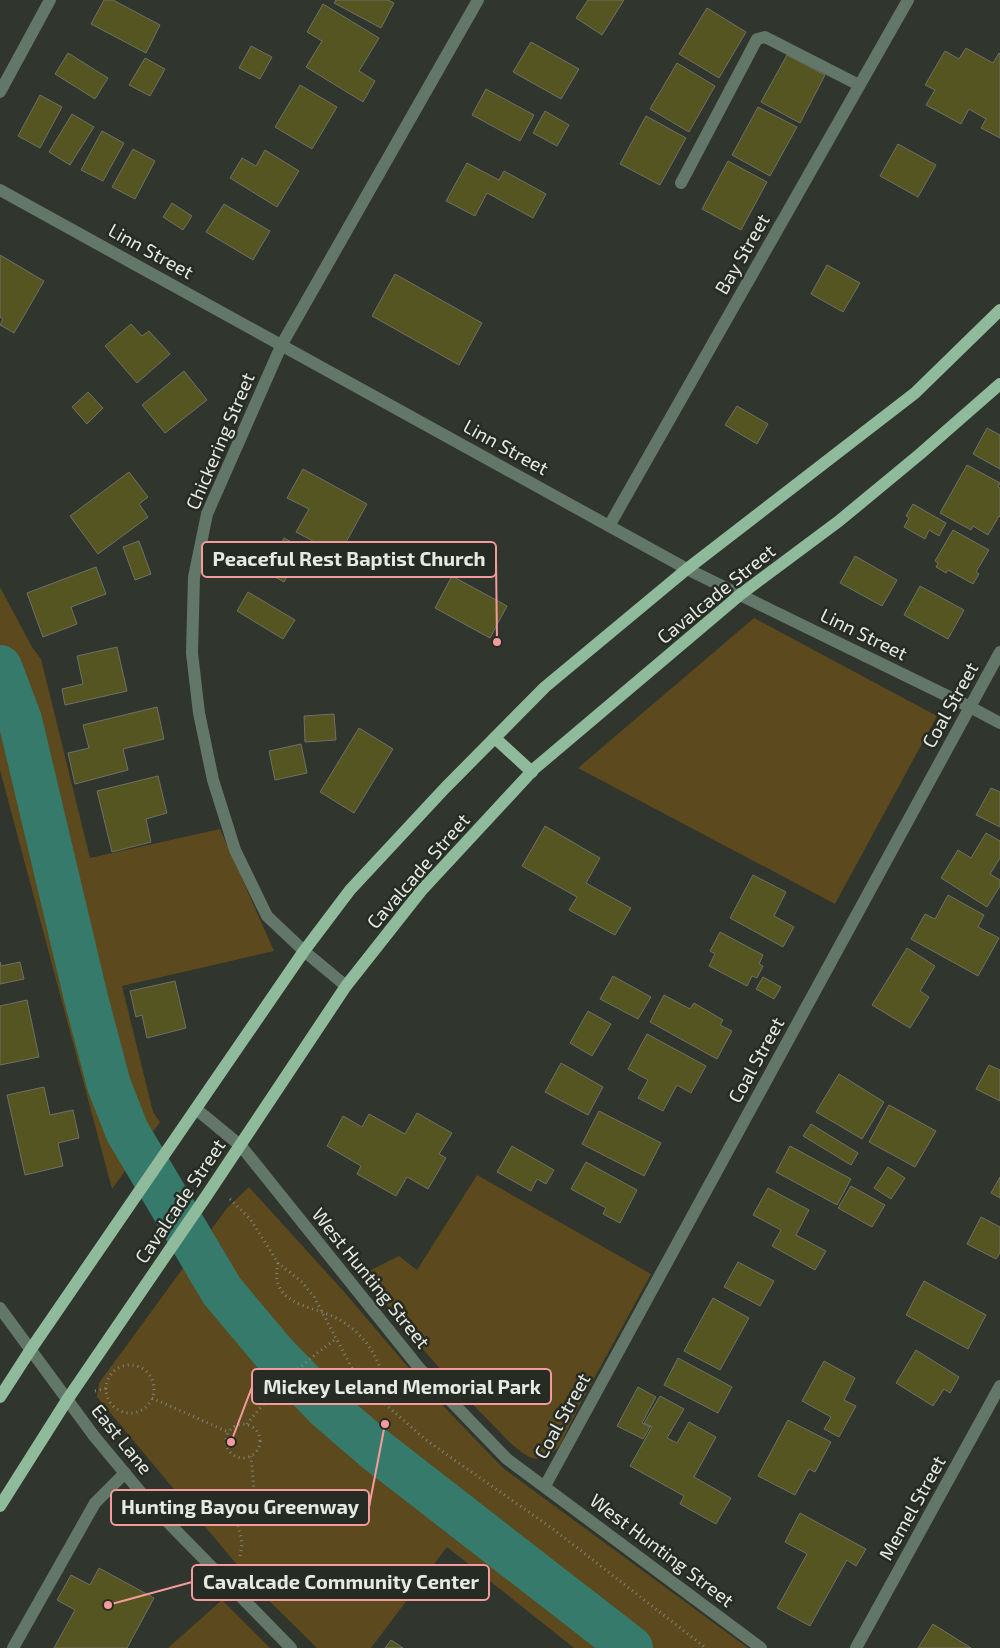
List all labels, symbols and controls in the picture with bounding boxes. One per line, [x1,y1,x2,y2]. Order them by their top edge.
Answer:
street label: Bay Street [709,210,774,298]
street label: Linn Street [105,218,198,283]
street label: Chickering Street [180,369,259,513]
street label: Linn Street [460,414,553,479]
street label: Cavalcade Street [652,539,779,648]
callout: Peaceful Rest Baptist Church [202,542,496,577]
text: Peaceful Rest Baptist Church [212,546,486,570]
street label: Linn Street [817,603,911,664]
street label: Coal Street [917,658,982,752]
street label: Cavalcade Street [361,808,474,933]
street label: Coal Street [723,1013,788,1107]
street label: Cavalcade Street [129,1134,230,1267]
street label: West Hunting Street [308,1203,435,1353]
callout: Mickey Leland Memorial Park [252,1369,551,1404]
street label: Coal Street [529,1369,594,1463]
text: Mickey Leland Memorial Park [263,1374,542,1399]
street label: East Lane [87,1399,158,1478]
street label: Memel Street [873,1451,950,1564]
street label: West Hunting Street [586,1488,739,1611]
callout: Hunting Bayou Greenway [111,1490,369,1525]
text: Hunting Bayou Greenway [121,1494,360,1519]
callout: Cavalcade Community Center [192,1565,489,1600]
text: Cavalcade Community Center [203,1569,479,1594]

